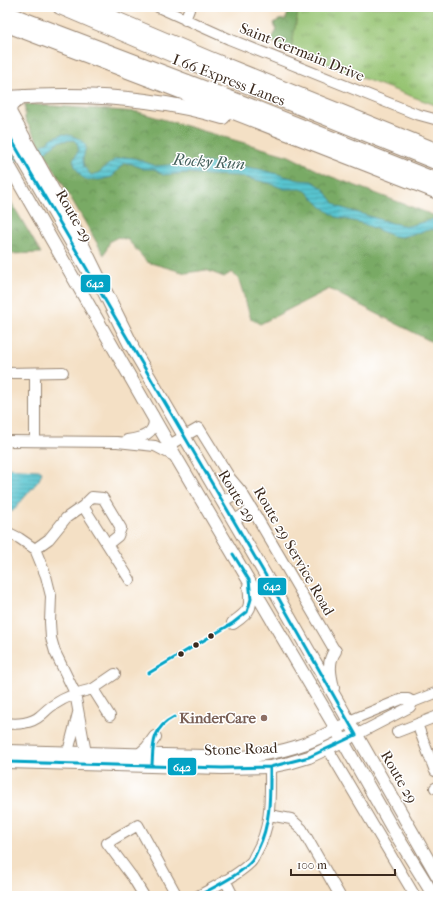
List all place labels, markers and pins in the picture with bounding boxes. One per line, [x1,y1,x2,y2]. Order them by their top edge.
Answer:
unlabelled marker [206,631,216,641]
unlabelled marker [191,640,201,650]
unlabelled marker [176,649,186,659]
place label: KinderCare [179,709,257,727]
marker: KinderCare [259,713,269,723]

